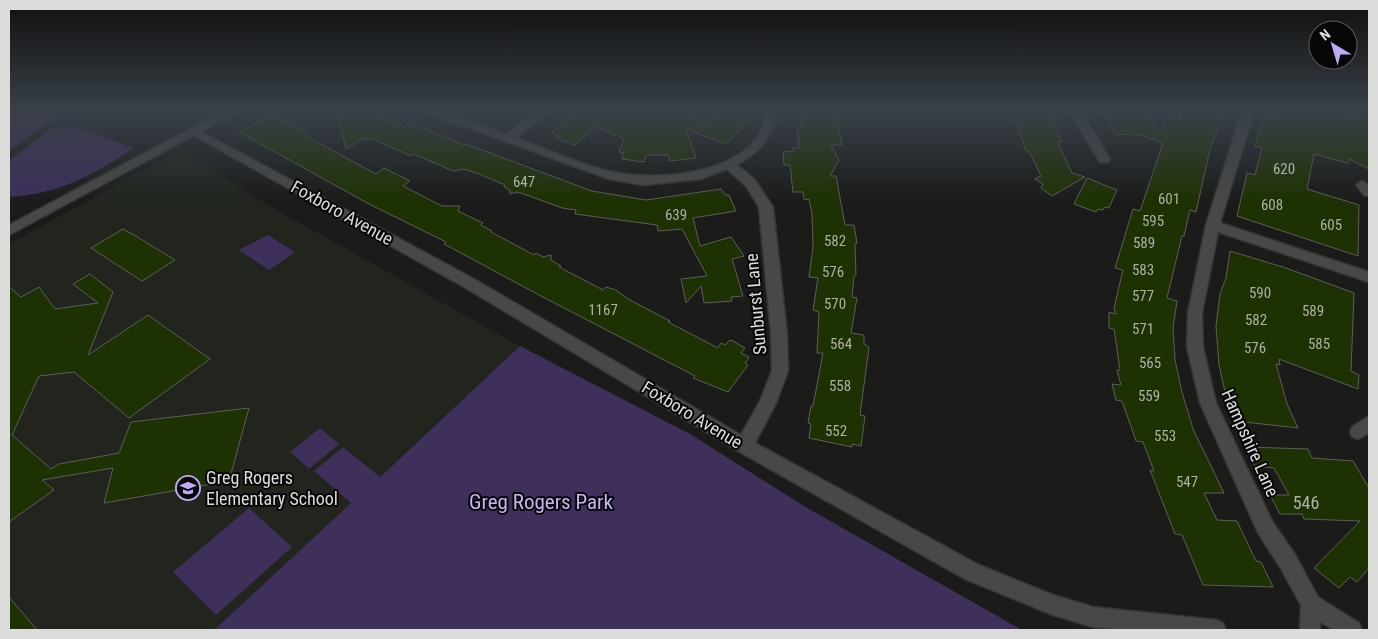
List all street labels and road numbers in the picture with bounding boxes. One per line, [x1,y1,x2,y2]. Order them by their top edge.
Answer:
street label: Foxboro Avenue [288,176,397,249]
street label: Sunburst Lane [741,252,770,356]
street label: Foxboro Avenue [638,376,746,453]
street label: Hampshire Lane [1217,386,1284,500]

